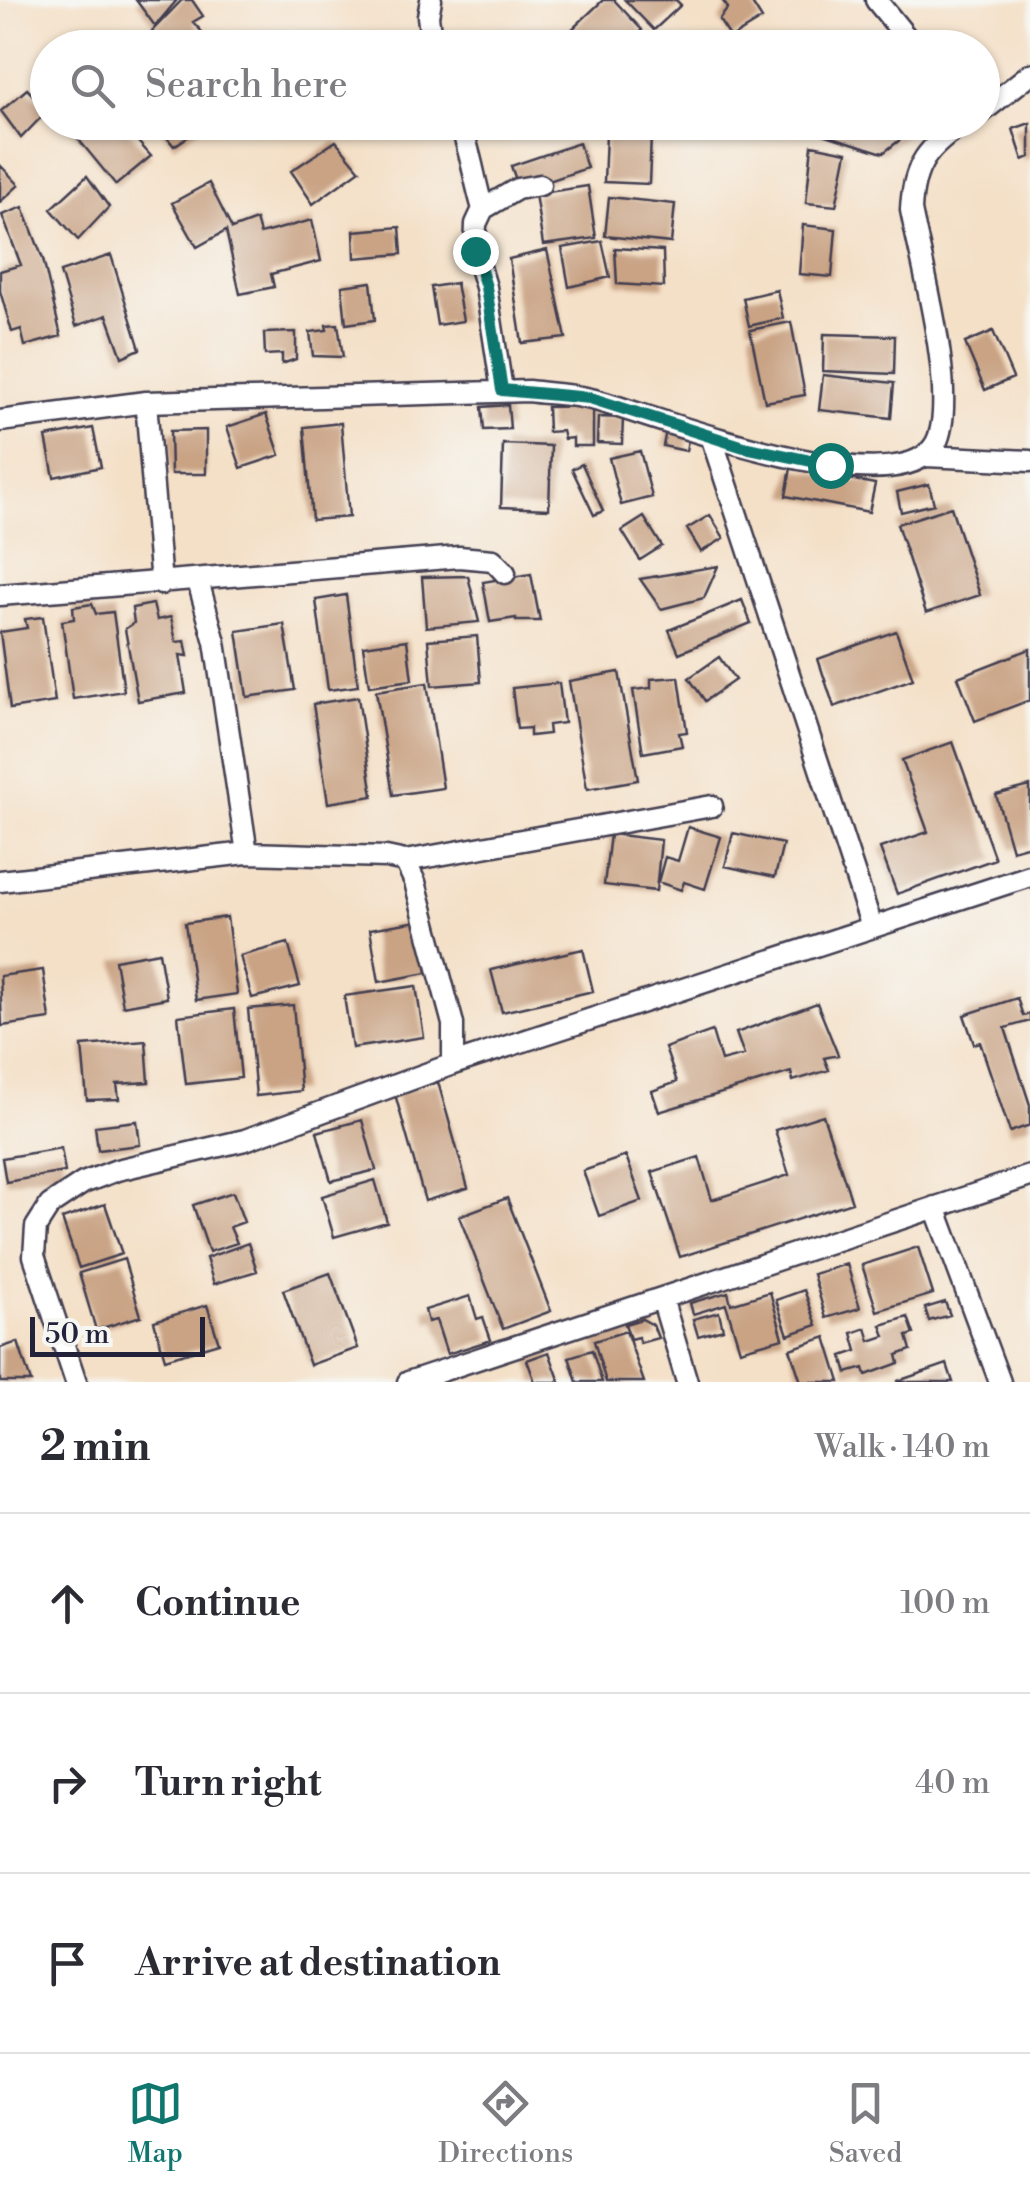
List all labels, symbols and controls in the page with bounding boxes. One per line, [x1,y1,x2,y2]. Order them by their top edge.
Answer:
search box [30,30,1000,140]
icon: search [65,58,120,113]
text: Search here [145,62,348,109]
route end [453,229,499,275]
route start [808,443,854,489]
scale bar [30,1312,205,1356]
text: 50 m [45,1317,109,1352]
text: 2 min [40,1421,150,1474]
text: Walk · 140 m [815,1427,990,1467]
icon: ahead [40,1576,95,1631]
text: Continue [135,1580,300,1627]
text: 100 m [900,1583,990,1623]
icon: right [40,1756,95,1811]
text: Turn right [135,1760,321,1807]
text: 40 m [915,1763,990,1803]
icon: arrive [40,1936,95,1991]
text: Arrive at destination [135,1940,501,1987]
tab: Map [128,2076,183,2171]
tab: Directions [438,2076,573,2171]
tab: Saved [829,2076,902,2171]

